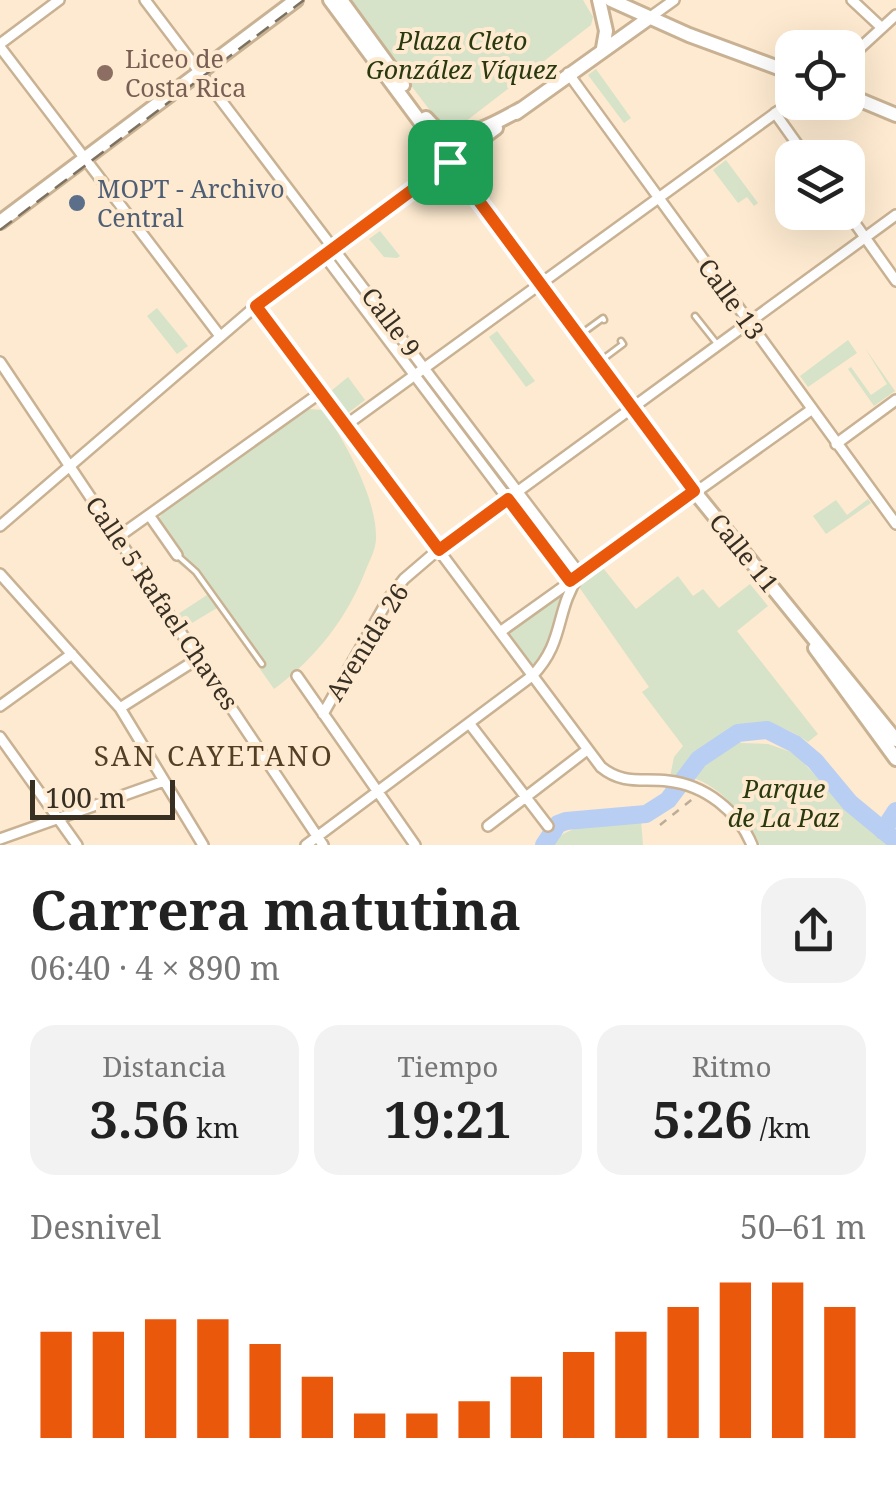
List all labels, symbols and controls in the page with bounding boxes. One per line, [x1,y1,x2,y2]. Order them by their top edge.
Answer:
park label: Plaza Cleto González Víquez [366,23,558,86]
map controls [775,30,865,230]
button: locate [775,30,865,120]
place label: Liceo de Costa Rica [125,41,246,104]
marker: Liceo de Costa Rica [94,62,116,84]
pin [408,120,493,205]
icon: arrive [423,135,478,190]
button: layers [775,140,865,230]
place label: MOPT - Archivo Central [97,171,285,234]
marker: MOPT - Archivo Central [66,192,88,214]
street label: Calle 13 [691,251,773,346]
street label: Calle 9 [355,280,429,363]
street label: Calle 5 Rafael Chaves [79,489,247,716]
street label: Calle 11 [702,506,787,599]
street label: Avenida 26 [317,576,416,706]
district label: SAN CAYETANO [94,736,334,774]
park label: Parque de La Paz [728,771,840,834]
scale bar [30,775,175,820]
text: 100 m [45,778,126,816]
text: Carrera matutina [30,871,521,946]
button: share [761,878,866,983]
text: 06:40 · 4 × 890 m [30,946,280,989]
text: Distancia [102,1047,226,1085]
text: Tiempo [398,1047,498,1085]
text: Ritmo [692,1047,772,1085]
text: 3.56 [90,1085,189,1153]
text: 19:21 [384,1085,512,1153]
text: 5:26 [653,1085,753,1153]
text: km [189,1108,239,1146]
text: /km [753,1108,811,1146]
text: Desnivel [30,1205,161,1248]
text: 50–61 m [740,1205,866,1248]

